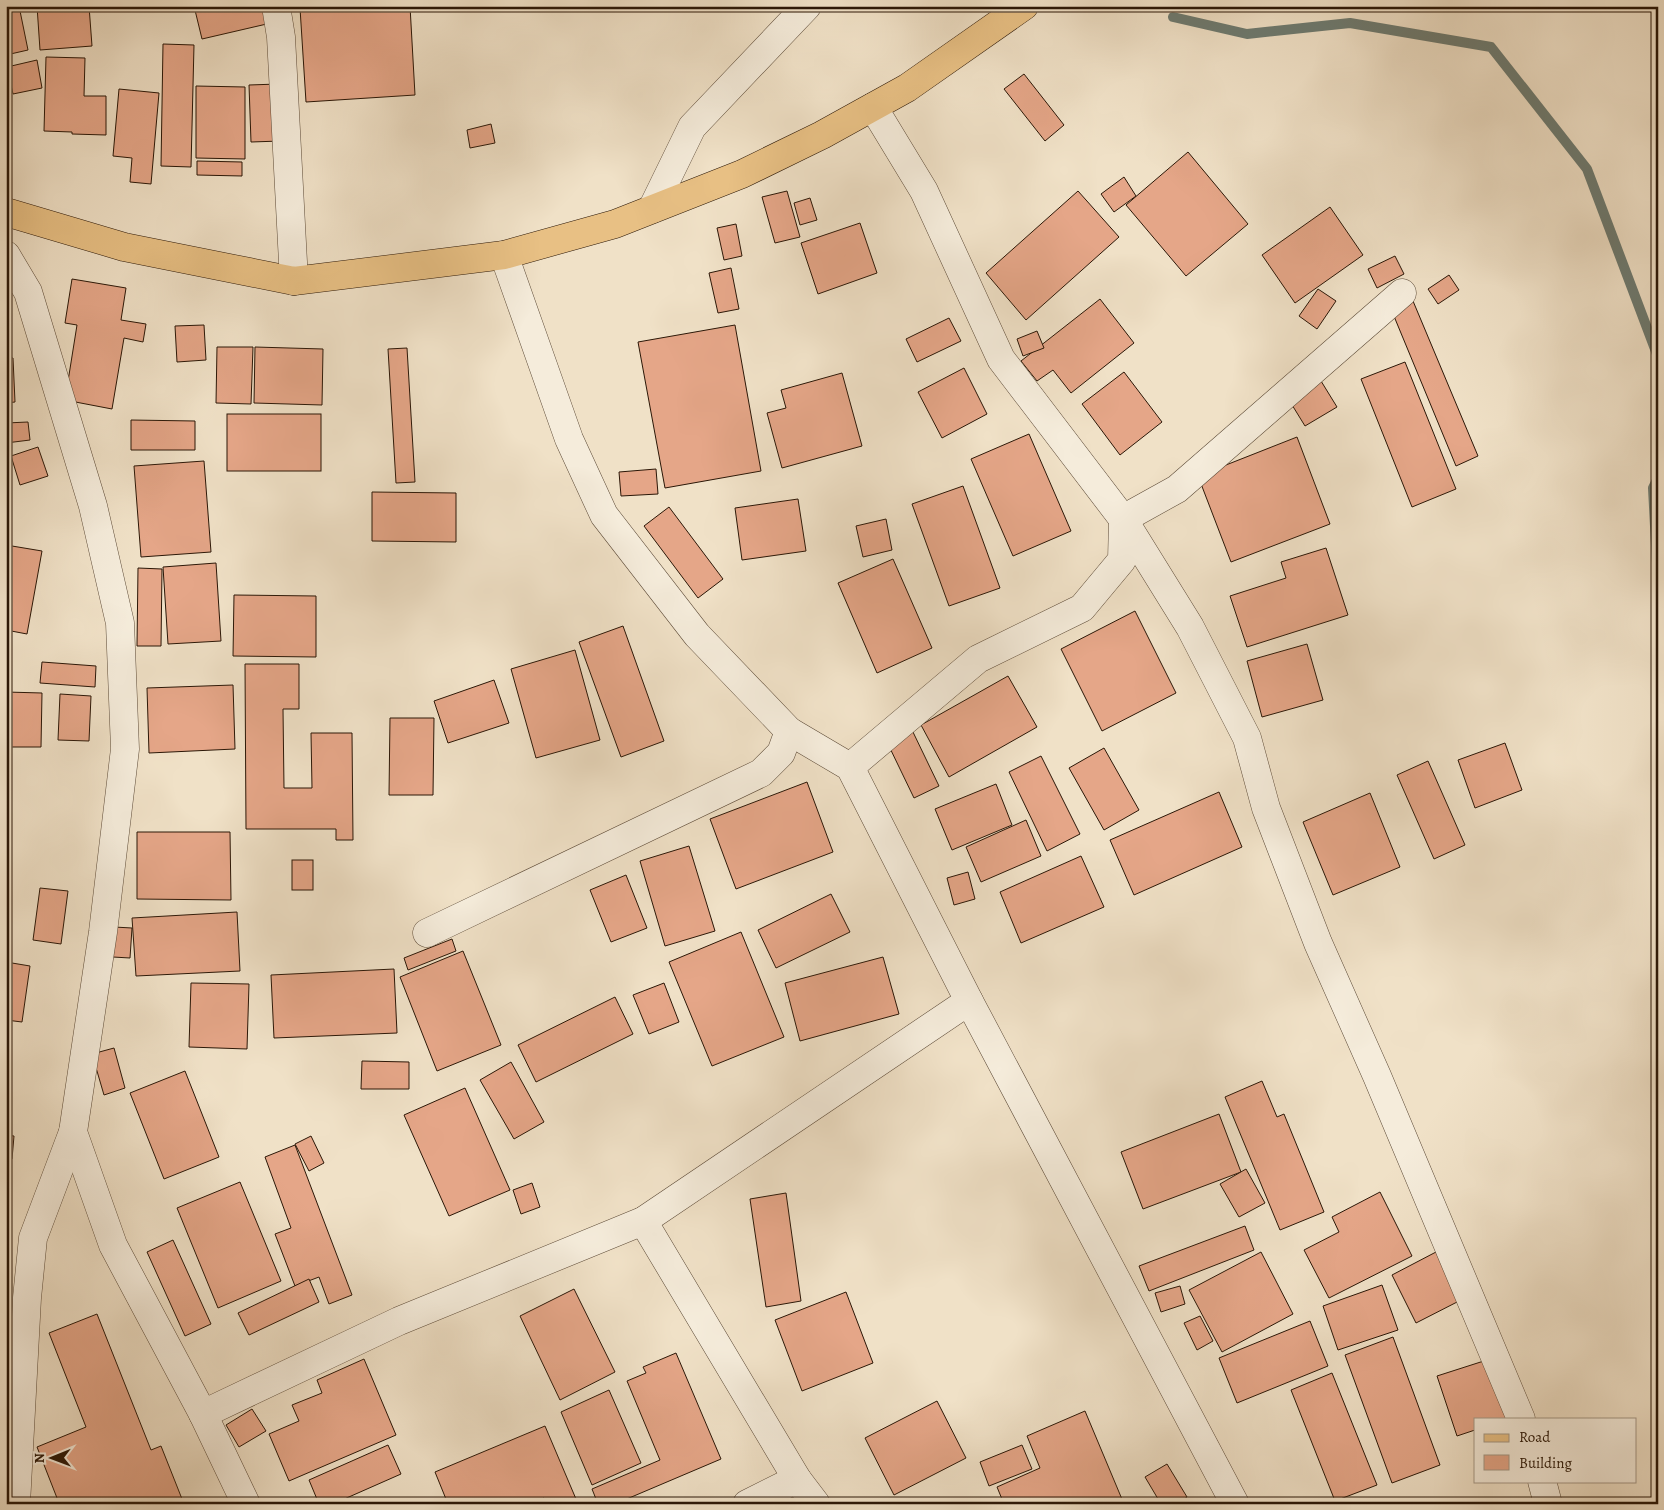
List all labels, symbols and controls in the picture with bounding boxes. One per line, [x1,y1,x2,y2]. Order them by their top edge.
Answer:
legend [1474,1418,1636,1482]
text: Road [1519,1427,1551,1447]
north arrow [28,1432,78,1482]
text: N [30,1453,49,1463]
text: Building [1519,1453,1572,1473]

